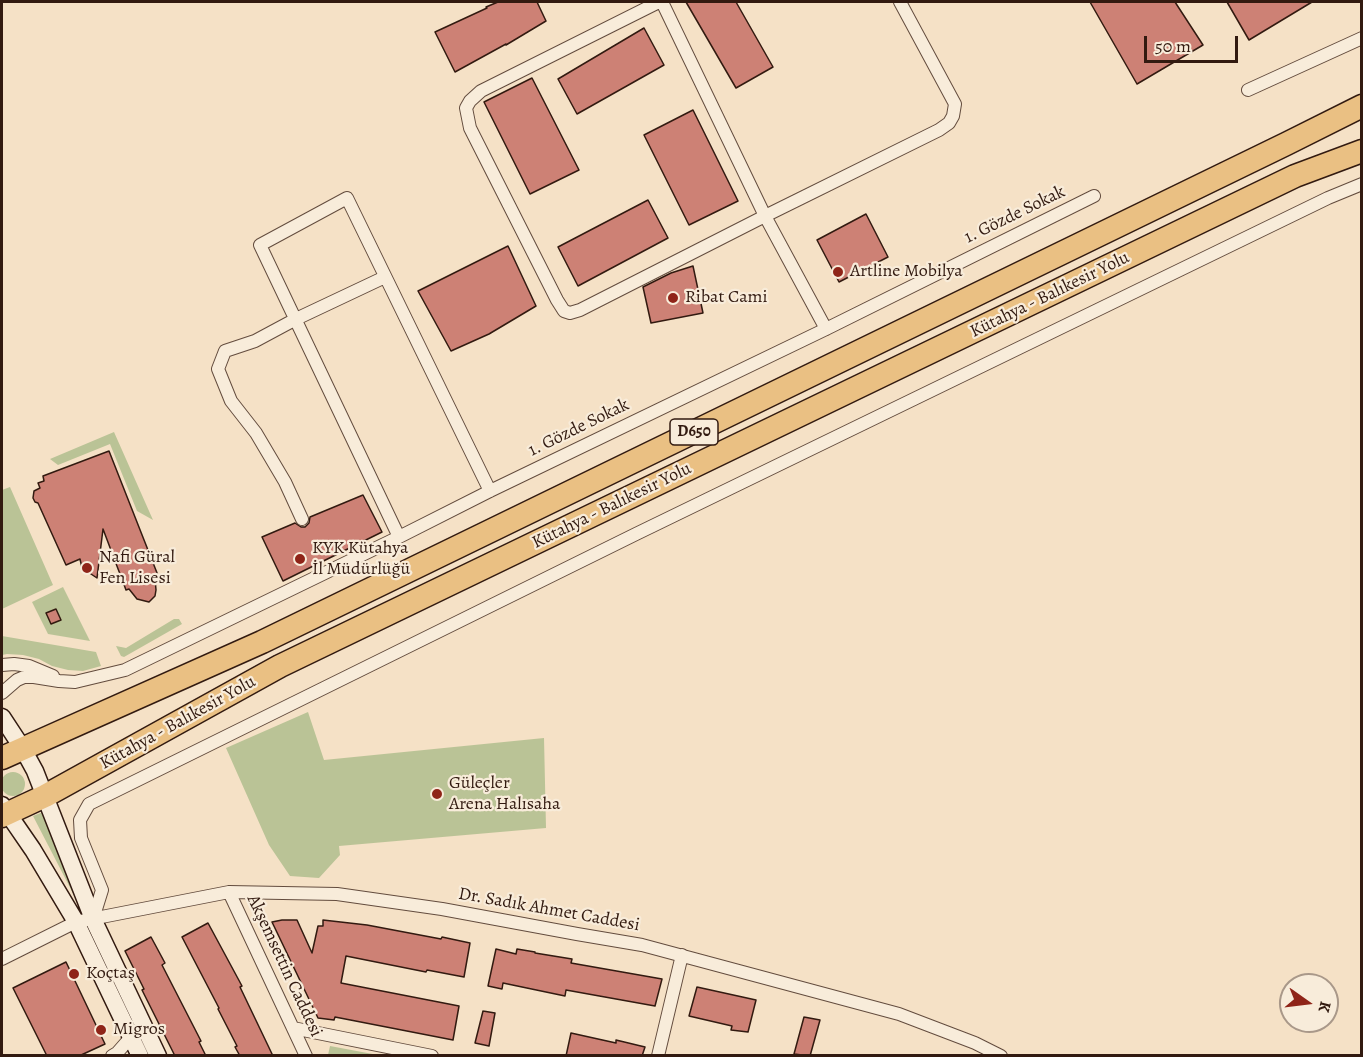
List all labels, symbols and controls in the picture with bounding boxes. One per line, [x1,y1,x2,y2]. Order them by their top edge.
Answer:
scale bar [1147,24,1242,62]
text: 50 m [1155,34,1191,58]
street label: 1. Gözde Sokak [961,181,1069,249]
street label: Kütahya - Balıkesir Yolu [967,247,1133,343]
place label: Artline Mobilya [850,261,963,283]
marker: Artline Mobilya [831,265,845,279]
place label: Ribat Cami [685,287,768,309]
marker: Ribat Cami [666,291,680,305]
street label: 1. Gözde Sokak [525,394,633,462]
road number: D650 [670,419,718,445]
street label: Kütahya - Balıkesir Yolu [529,458,695,554]
place label: KYK Kütahya İl Müdürlüğü [312,538,410,580]
place label: Nafi Güral Fen Lisesi [99,547,175,590]
marker: KYK Kütahya İl Müdürlüğü [293,552,307,566]
marker: Nafi Güral Fen Lisesi [80,561,94,575]
street label: Kütahya - Balıkesir Yolu [96,671,260,775]
place label: Güleçler Arena Halısaha [449,773,560,816]
marker: Güleçler Arena Halısaha [430,787,444,801]
street label: Dr. Sadık Ahmet Caddesi [457,883,641,937]
street label: Akşemsettin Caddesi [242,891,326,1041]
place label: Koçtaş [86,963,135,985]
marker: Koçtaş [67,967,81,981]
north arrow [1279,973,1339,1033]
text: K [1313,999,1336,1015]
place label: Migros [113,1019,165,1041]
marker: Migros [94,1023,108,1037]

